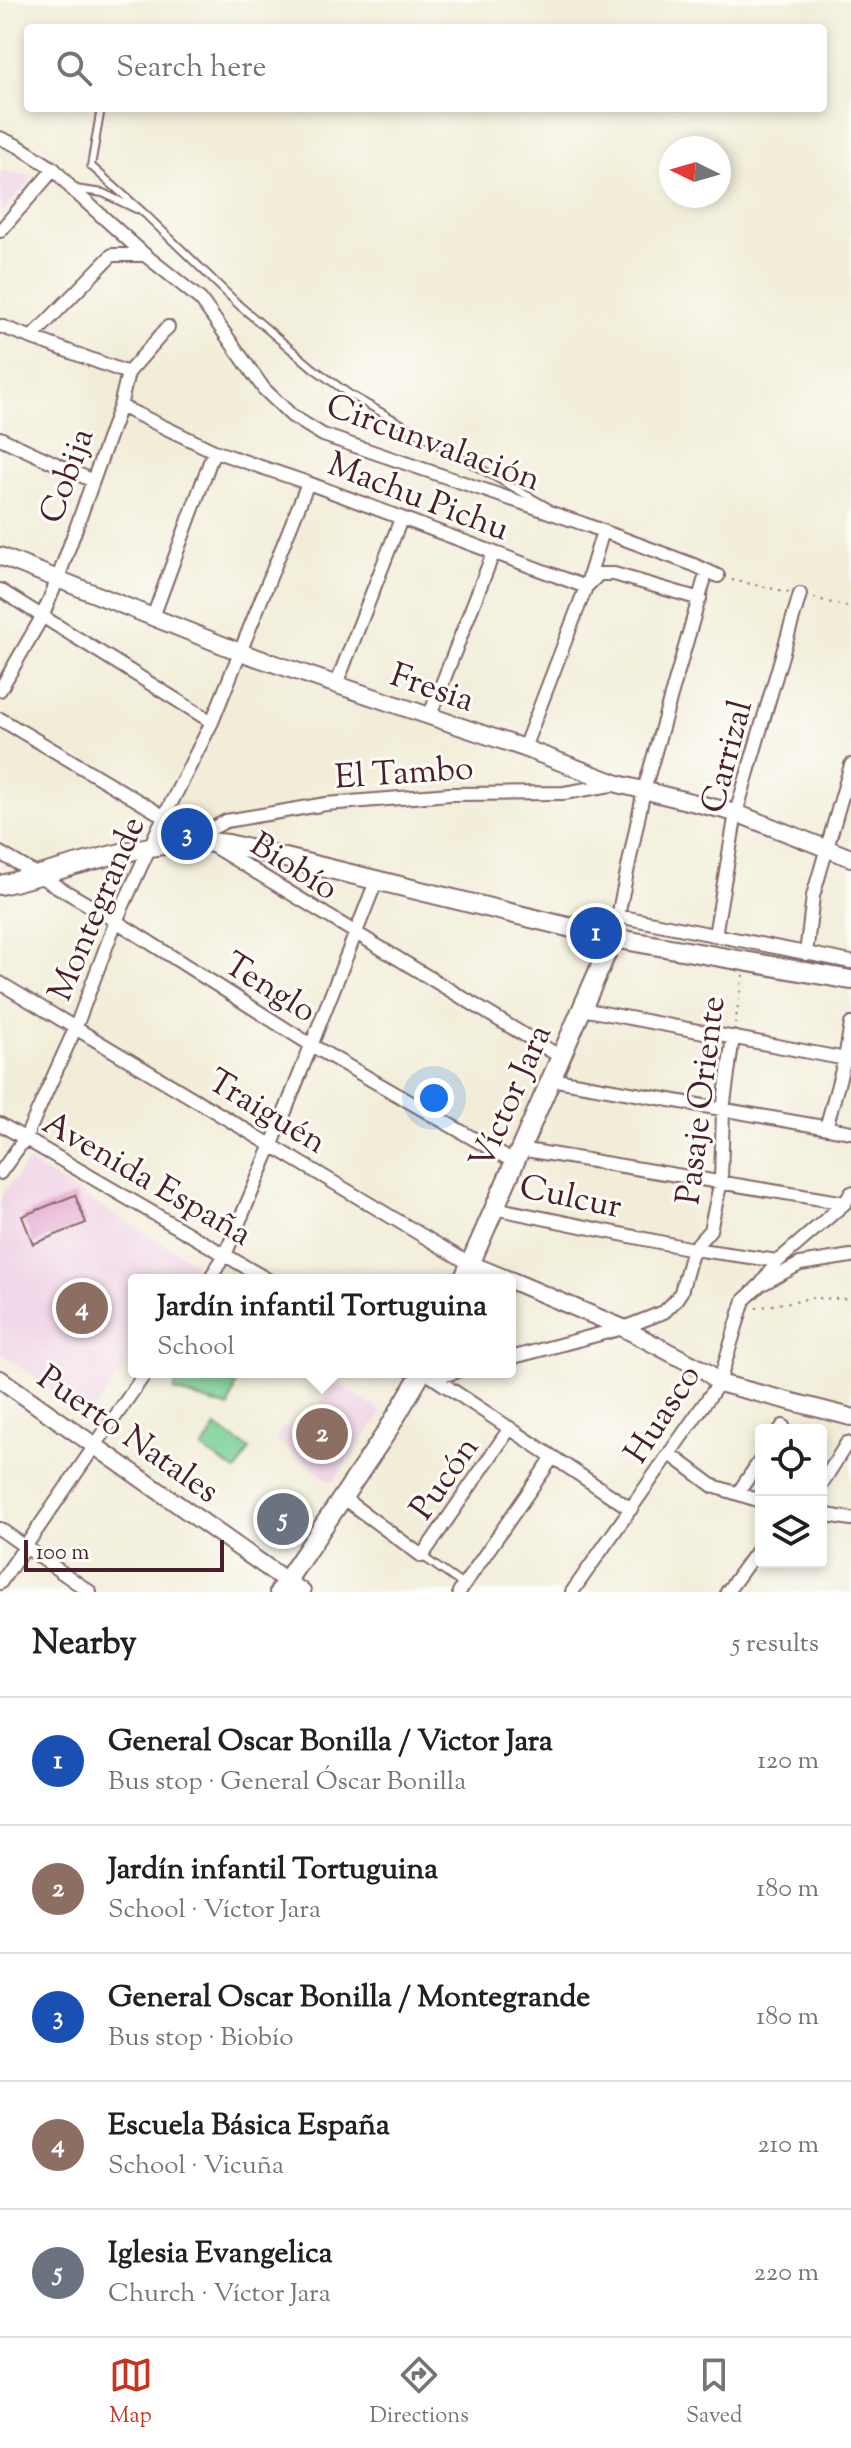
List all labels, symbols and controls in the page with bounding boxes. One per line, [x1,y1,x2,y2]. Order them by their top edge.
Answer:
search box [24,24,827,112]
icon: search [52,46,96,90]
text: Search here [116,47,266,90]
north arrow [659,136,731,208]
street label: Circunvalación [319,383,547,506]
street label: Cobija [29,422,108,531]
street label: Machu Pichu [320,441,516,555]
street label: Fresia [383,652,480,726]
street label: Carrizal [690,695,767,819]
street label: El Tambo [333,745,475,804]
pin: 3 [161,804,213,864]
street label: Montegrande [37,810,159,1009]
street label: Biobío [240,822,347,914]
pin: 1 [570,903,622,963]
street label: Tenglo [213,941,325,1036]
street label: Pasaje Oriente [665,993,740,1208]
street label: Víctor Jara [459,1017,566,1178]
street label: Traiguén [197,1058,335,1168]
your location [414,1078,454,1118]
street label: Avenida España [33,1100,260,1260]
street label: Culcur [515,1164,626,1233]
popup [128,1274,516,1378]
pin: 4 [56,1278,108,1338]
text: Jardín infantil Tortuguina [157,1286,487,1329]
text: School [157,1329,235,1366]
street label: Puerto Natales [26,1355,228,1517]
street label: Huasco [614,1356,714,1474]
pin: 2 [296,1404,348,1464]
map controls [755,1424,827,1568]
button: locate [755,1424,827,1496]
street label: Pucón [399,1427,492,1531]
pin: 5 [257,1489,309,1549]
button: layers [755,1496,827,1568]
scale bar [24,1536,224,1572]
text: 100 m [36,1538,89,1570]
text: Nearby [32,1620,137,1669]
text: 5 results [731,1626,819,1663]
text: General Oscar Bonilla / Victor Jara [108,1721,553,1764]
text: 1 [54,1743,62,1780]
text: 120 m [757,1743,819,1780]
text: Bus stop · General Óscar Bonilla [108,1764,466,1801]
text: Jardín infantil Tortuguina [108,1849,438,1892]
text: 2 [52,1871,64,1908]
text: 180 m [756,1871,819,1908]
text: School · Víctor Jara [108,1892,321,1929]
text: General Oscar Bonilla / Montegrande [108,1977,590,2020]
text: 3 [53,1999,63,2036]
text: 180 m [756,1999,819,2036]
text: Bus stop · Biobío [108,2020,294,2057]
text: Escuela Básica España [108,2105,390,2148]
text: 4 [51,2127,65,2164]
text: 210 m [757,2127,819,2164]
text: School · Vicuña [108,2148,284,2185]
text: Iglesia Evangelica [108,2233,333,2276]
text: 5 [54,2255,62,2292]
text: 220 m [754,2255,819,2292]
text: Church · Víctor Jara [108,2276,331,2313]
tab: Map [109,2353,153,2433]
tab: Directions [370,2353,469,2433]
tab: Saved [686,2353,742,2433]

